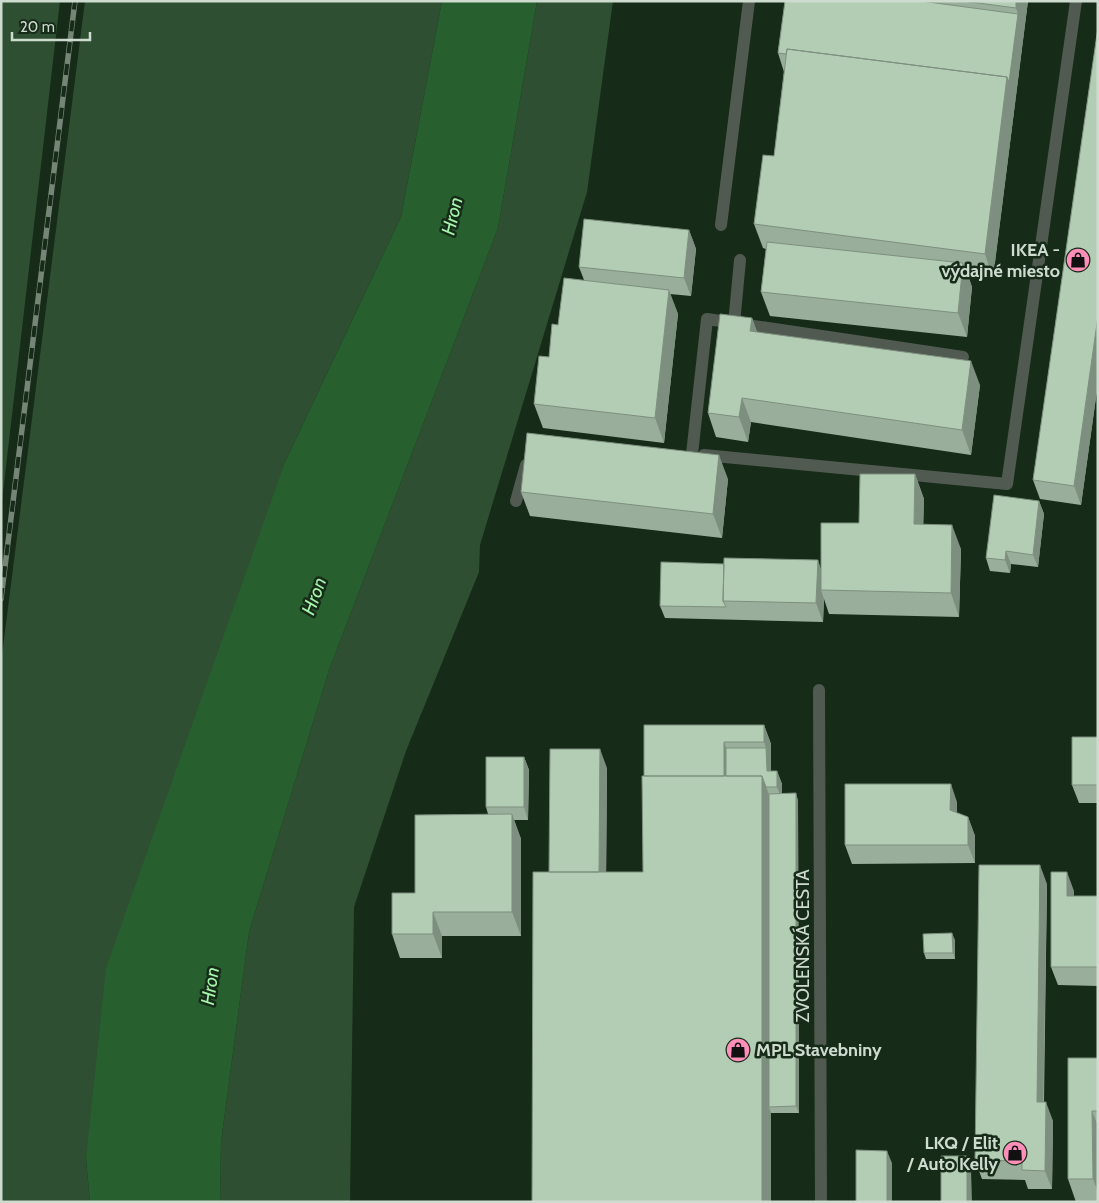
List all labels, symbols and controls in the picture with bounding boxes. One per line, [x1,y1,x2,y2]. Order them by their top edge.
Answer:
scale bar [12,10,90,42]
text: 20 m [20,18,55,36]
water label: Hron [437,195,467,237]
place label: IKEA - výdajné miesto [941,239,1060,282]
shop icon: IKEA - výdajné miesto [1065,247,1091,273]
water label: Hron [297,574,331,618]
street label: ZVOLENSKÁ CESTA [792,869,814,1023]
water label: Hron [196,966,224,1006]
shop icon: MPL Stavebniny [725,1037,751,1063]
place label: MPL Stavebniny [756,1039,882,1061]
place label: LKQ / Elit / Auto Kelly [906,1132,998,1175]
shop icon: LKQ / Elit / Auto Kelly [1002,1140,1028,1166]

